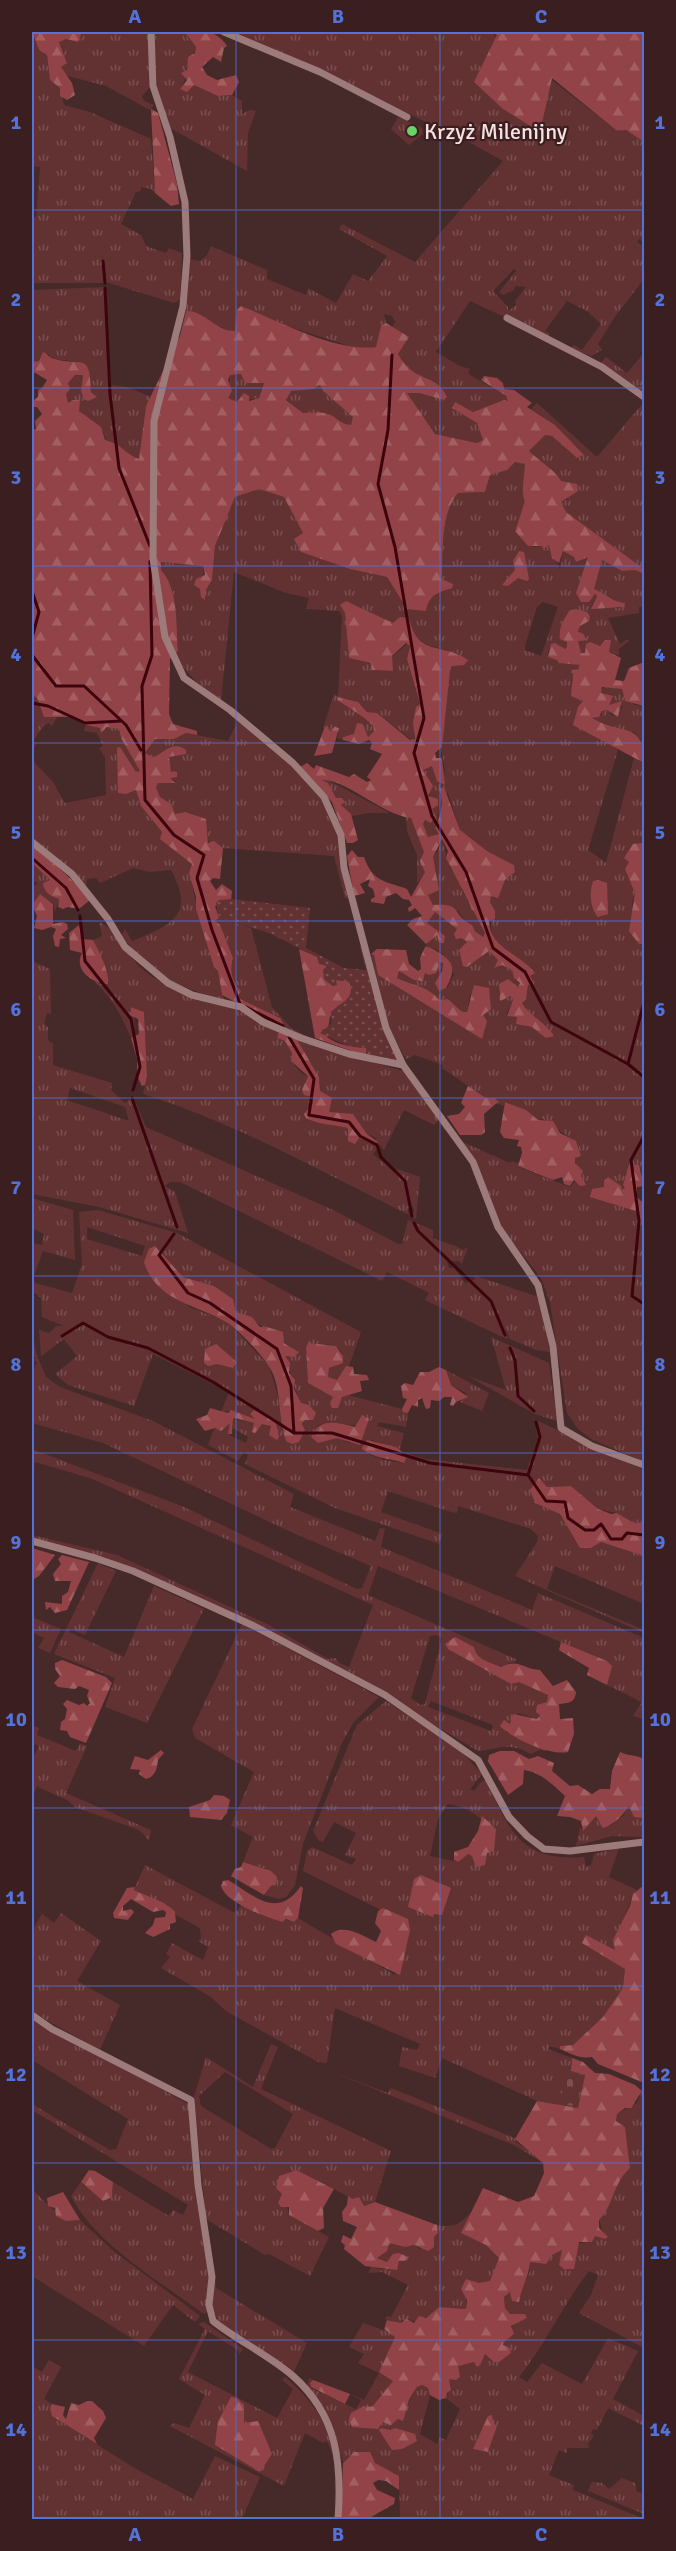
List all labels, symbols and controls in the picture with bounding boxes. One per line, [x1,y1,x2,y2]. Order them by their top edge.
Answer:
text: A [129,4,142,29]
text: B [332,4,344,29]
text: C [535,4,547,29]
text: 1 [11,110,22,135]
text: 1 [655,110,666,135]
place label: Krzyż Milenijny [424,118,568,145]
marker: Krzyż Milenijny [405,124,419,138]
text: 2 [11,287,21,312]
text: 2 [655,287,665,312]
text: 3 [11,465,21,490]
text: 3 [655,465,665,490]
text: 4 [11,642,22,667]
text: 4 [655,642,666,667]
text: 5 [11,820,21,845]
text: 5 [655,820,665,845]
text: 6 [11,997,22,1022]
text: 6 [655,997,666,1022]
text: 7 [11,1175,22,1200]
text: 7 [655,1175,666,1200]
text: 8 [11,1352,22,1377]
text: 8 [655,1352,666,1377]
text: 9 [11,1530,22,1555]
text: 9 [655,1530,666,1555]
text: 10 [5,1707,27,1732]
text: 10 [649,1707,671,1732]
text: 11 [5,1885,27,1910]
text: 11 [649,1885,671,1910]
text: 12 [5,2062,27,2087]
text: 12 [649,2062,671,2087]
text: 13 [5,2240,27,2265]
text: 13 [649,2240,671,2265]
text: 14 [5,2417,27,2442]
text: 14 [649,2417,671,2442]
text: A [129,2522,142,2547]
text: B [332,2522,344,2547]
text: C [535,2522,547,2547]

